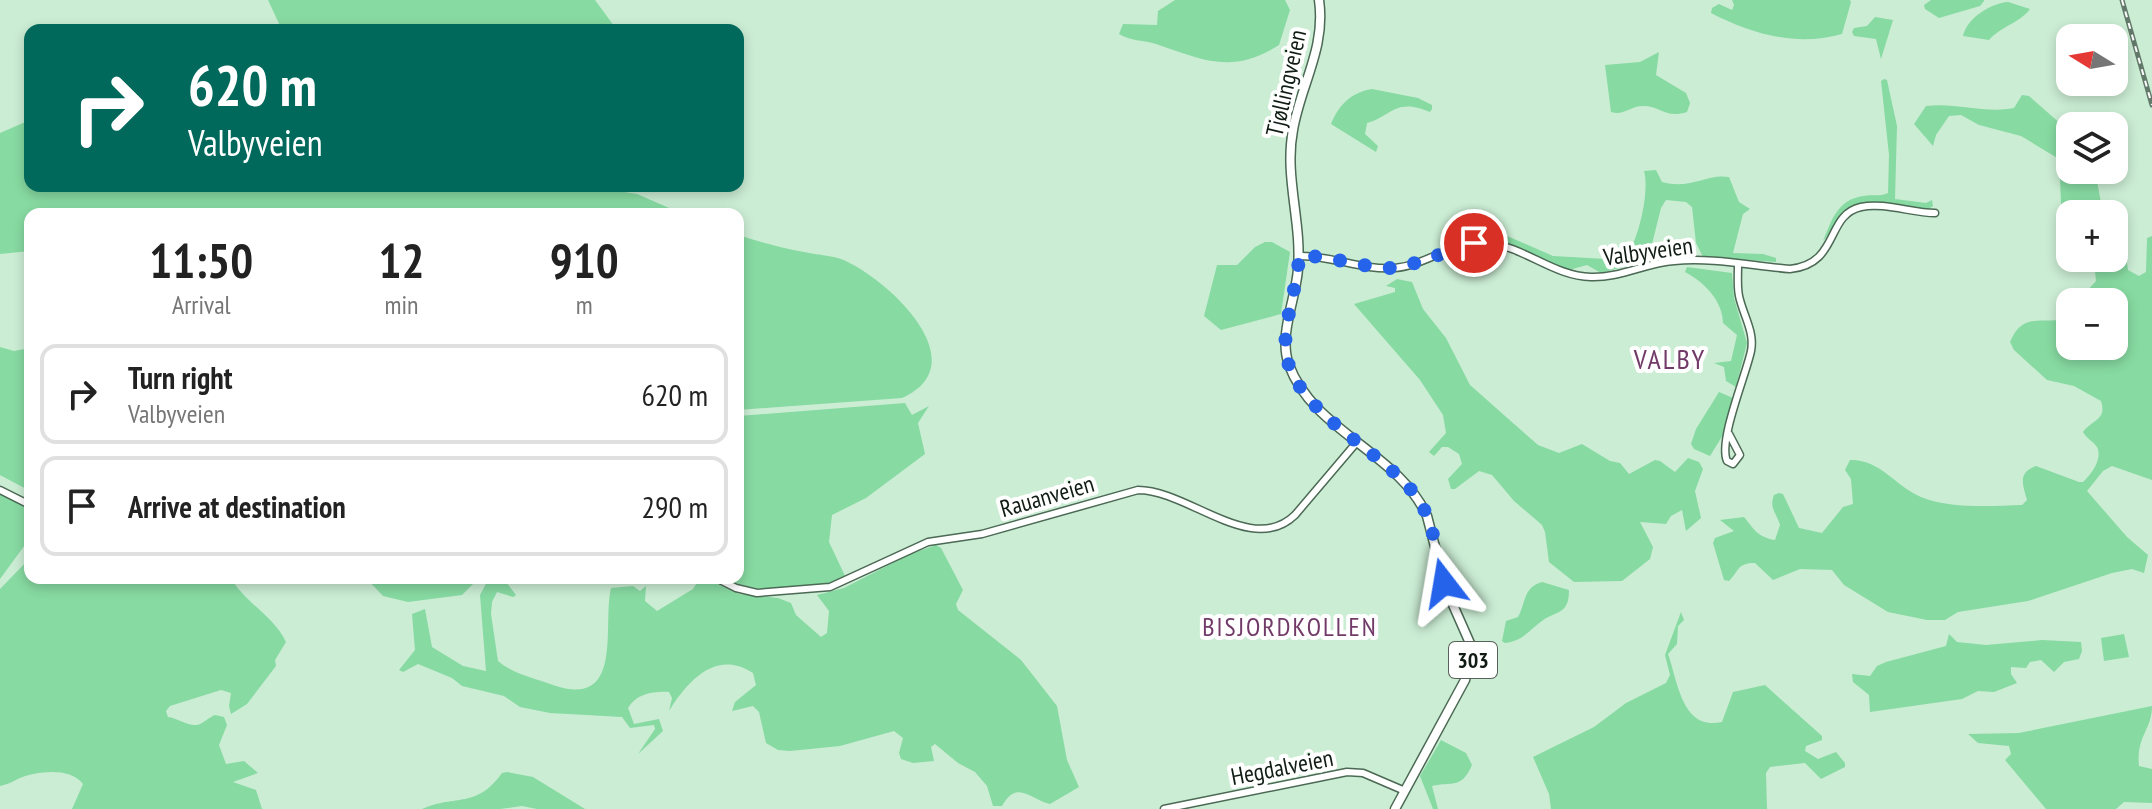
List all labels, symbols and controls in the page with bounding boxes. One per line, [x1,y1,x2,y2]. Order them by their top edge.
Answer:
north arrow [2056,24,2128,96]
map controls [2056,24,2128,360]
street label: Tjøllingveien [1259,27,1313,139]
text: 620 m [188,49,317,121]
icon: right [56,56,160,160]
button: layers [2056,112,2128,184]
text: Valbyveien [188,119,323,166]
button: + [2056,200,2128,272]
pin [1440,209,1508,277]
icon: arrive [1452,221,1496,265]
text: 11:50 [149,229,253,291]
text: 12 [379,229,424,291]
text: 910 [550,229,619,291]
street label: Valbyveien [1600,229,1695,273]
text: Arrival [172,288,231,321]
text: min [385,288,418,321]
text: m [576,288,593,321]
button: − [2056,288,2128,360]
district label: VALBY [1633,340,1706,377]
text: Turn right [128,358,232,397]
icon: right [60,372,104,416]
text: 620 m [642,375,708,414]
text: Valbyveien [128,397,225,430]
street label: Rauanveien [996,468,1098,524]
icon: arrive [60,484,104,528]
text: Arrive at destination [128,487,346,526]
text: 290 m [642,487,708,526]
position arrow [1402,541,1486,625]
district label: BISJORDKOLLEN [1202,610,1378,643]
road number: 303 [1449,642,1497,678]
street label: Hegdalveien [1228,742,1336,792]

